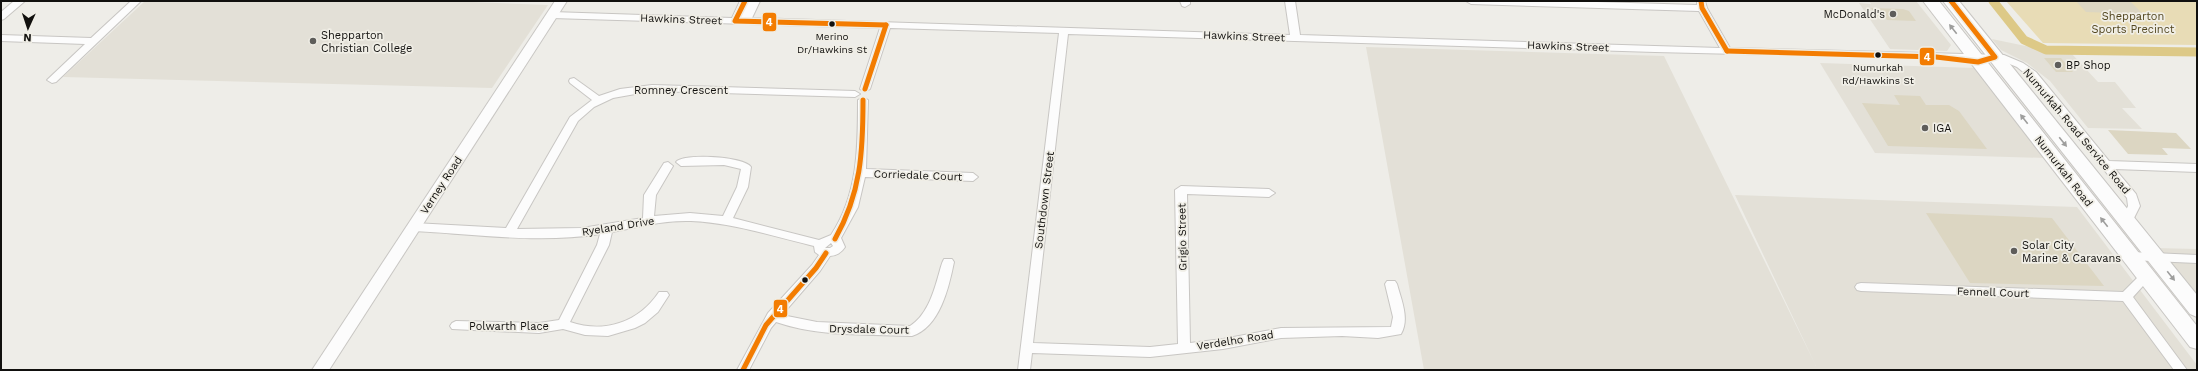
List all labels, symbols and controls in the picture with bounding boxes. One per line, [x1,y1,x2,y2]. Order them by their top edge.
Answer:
north arrow [8,8,48,48]
place label: McDonald's [1823,8,1885,21]
marker: McDonald's [1888,9,1898,19]
park label: Shepparton Sports Precinct [2092,10,2175,36]
street label: Hawkins Street [640,12,723,27]
line badge: 4 [762,12,777,32]
text: 4 [765,16,773,29]
marker: Merino Dr/Hawkins St [827,19,837,29]
one-way arrow [1949,23,1957,34]
place label: Shepparton Christian College [321,29,412,55]
street label: Hawkins Street [1203,29,1286,44]
text: N [23,31,32,44]
place label: Merino Dr/Hawkins St [797,31,868,55]
marker: Shepparton Christian College [308,36,318,46]
street label: Hawkins Street [1527,39,1610,54]
line badge: 4 [1919,47,1935,66]
marker: Numurkah Rd/Hawkins St [1873,50,1883,60]
text: 4 [1923,51,1931,64]
place label: BP Shop [2066,59,2111,72]
marker: BP Shop [2053,60,2063,70]
place label: Numurkah Rd/Hawkins St [1842,62,1915,86]
street label: Numurkah Road Service Road [2021,66,2133,196]
street label: Romney Crescent [634,84,728,97]
one-way arrow [2020,114,2029,125]
place label: IGA [1933,122,1951,135]
marker: IGA [1920,123,1930,133]
street label: Numurkah Road [2032,133,2096,209]
one-way arrow [2059,137,2067,148]
street label: Southdown Street [1032,150,1057,250]
street label: Verney Road [418,154,465,217]
street label: Corriedale Court [873,167,963,184]
street label: Grigio Street [1175,203,1190,271]
street label: Ryeland Drive [581,214,655,239]
one-way arrow [2100,217,2108,227]
place label: Solar City Marine & Caravans [2022,239,2121,265]
marker: Solar City Marine & Caravans [2009,246,2019,256]
one-way arrow [2166,271,2175,282]
unlabelled marker [800,275,810,285]
street label: Fennell Court [1957,285,2030,300]
line badge: 4 [773,299,788,318]
text: 4 [776,303,784,316]
street label: Polwarth Place [469,320,549,333]
street label: Drysdale Court [829,322,909,337]
street label: Verdelho Road [1196,328,1275,353]

